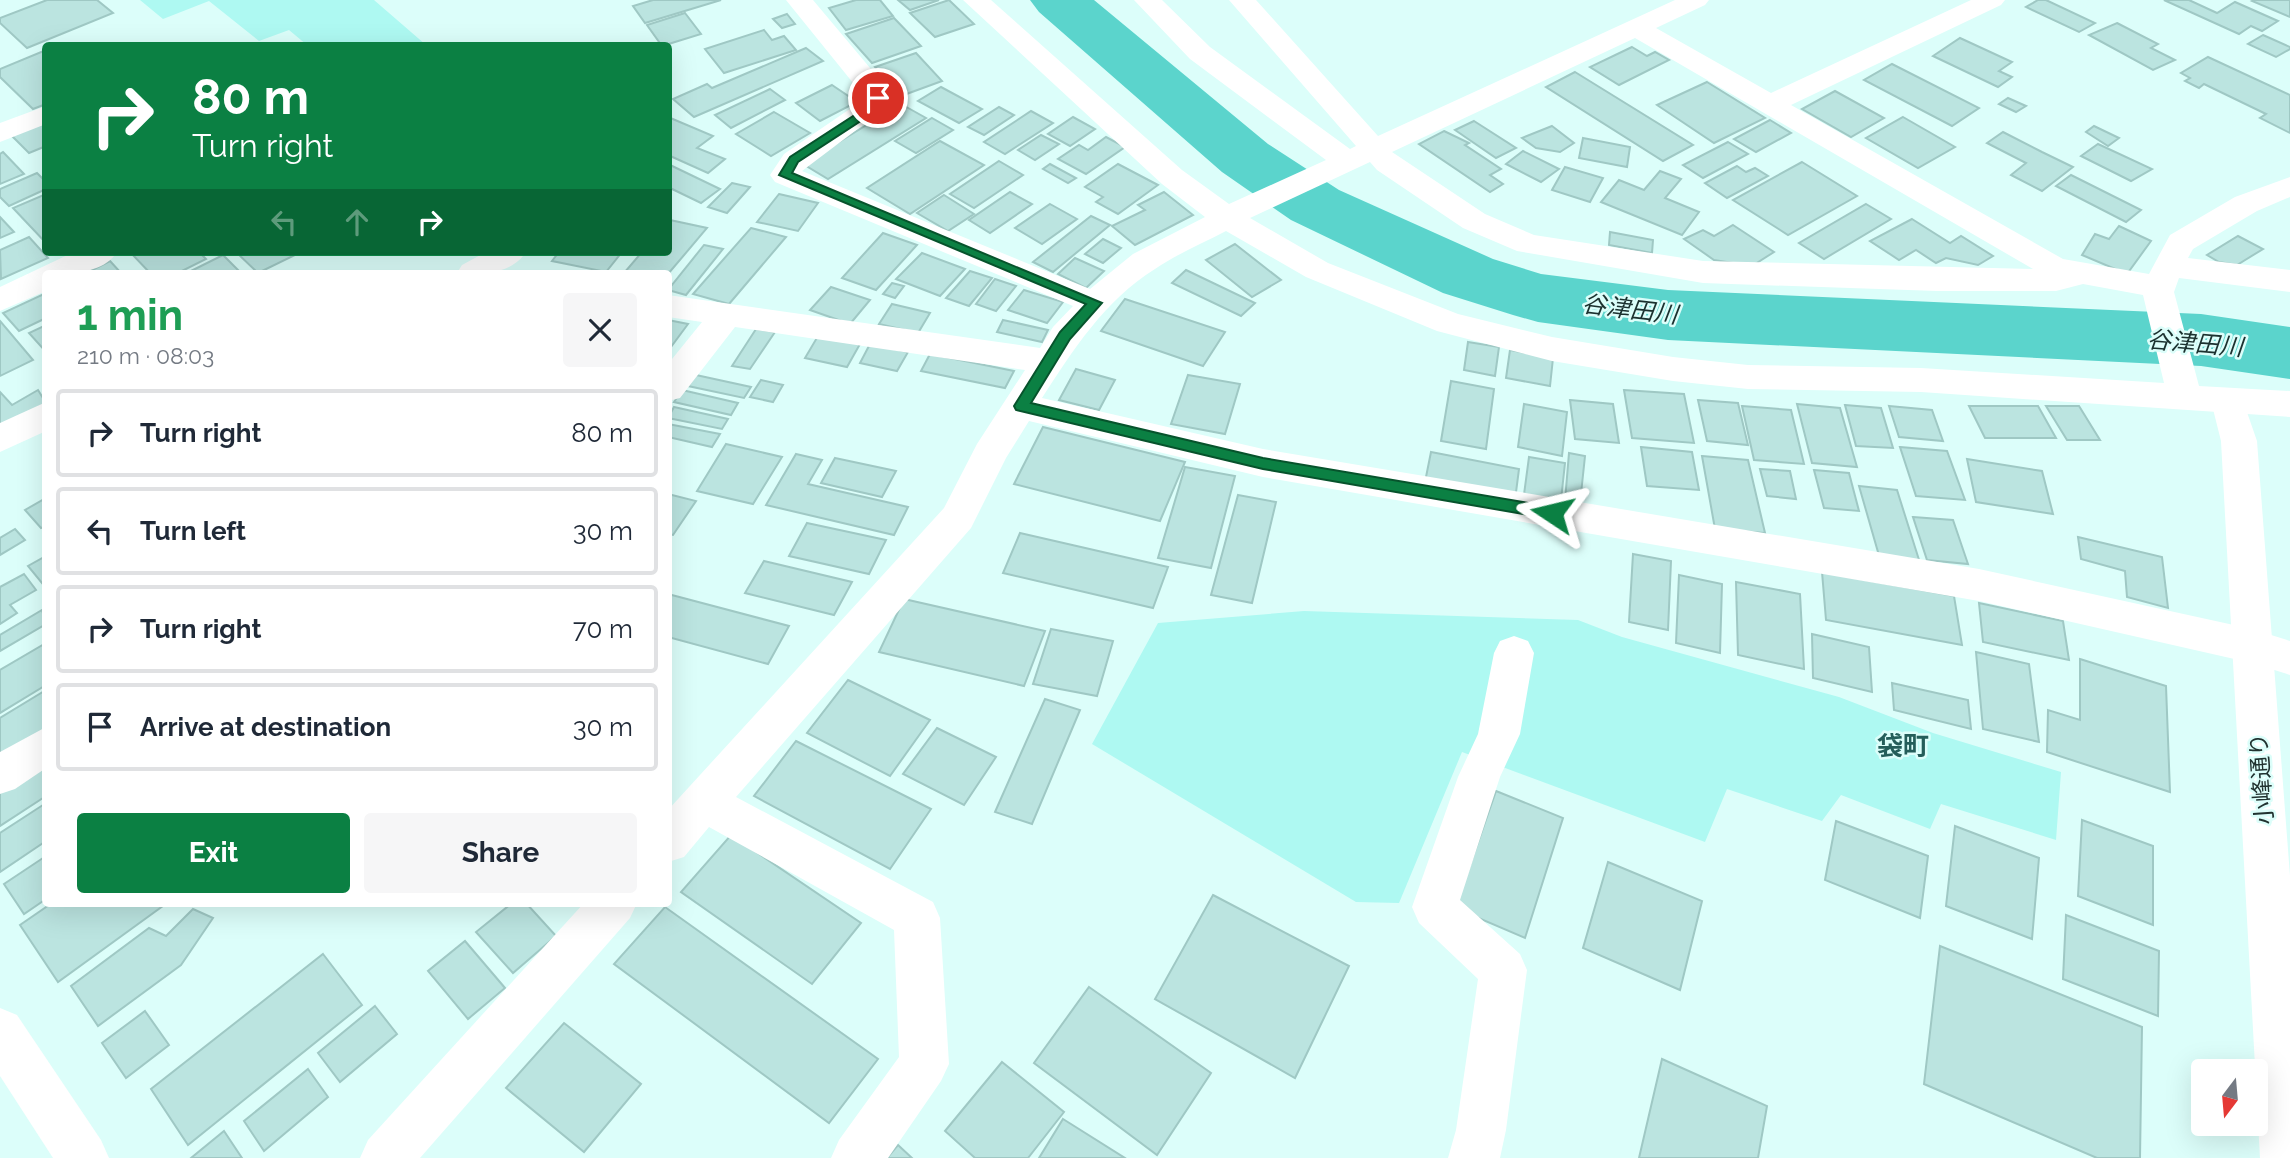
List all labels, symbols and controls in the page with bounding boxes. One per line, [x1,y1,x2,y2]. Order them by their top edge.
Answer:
text: 80 m [192,68,309,125]
pin [848,68,908,128]
icon: right [77,70,168,161]
icon: arrive [859,79,897,117]
text: Turn right [192,127,333,164]
icon: left [265,203,303,241]
icon: ahead [338,203,376,241]
icon: right [411,203,449,241]
water label: 谷津田川 [1581,289,1682,330]
text: 1 min [77,291,183,340]
button: close [563,293,637,367]
water label: 谷津田川 [2146,324,2247,362]
text: 210 m · 08:03 [77,342,214,369]
icon: right [81,414,119,452]
text: Turn right [140,418,261,448]
text: 80 m [571,418,633,448]
position arrow [1515,476,1589,550]
icon: left [81,512,119,550]
text: Turn left [140,516,246,546]
text: 30 m [573,516,633,546]
icon: right [81,610,119,648]
text: Turn right [140,614,261,644]
text: 70 m [573,614,633,644]
icon: arrive [81,708,119,746]
text: Arrive at destination [140,712,391,742]
text: 30 m [573,712,633,742]
district label: 袋町 [1877,731,1929,761]
street label: 小峰通り [2244,732,2278,826]
button: Exit [77,813,350,893]
button: Share [364,813,637,893]
north arrow [2191,1059,2268,1136]
map controls [2191,1059,2268,1136]

